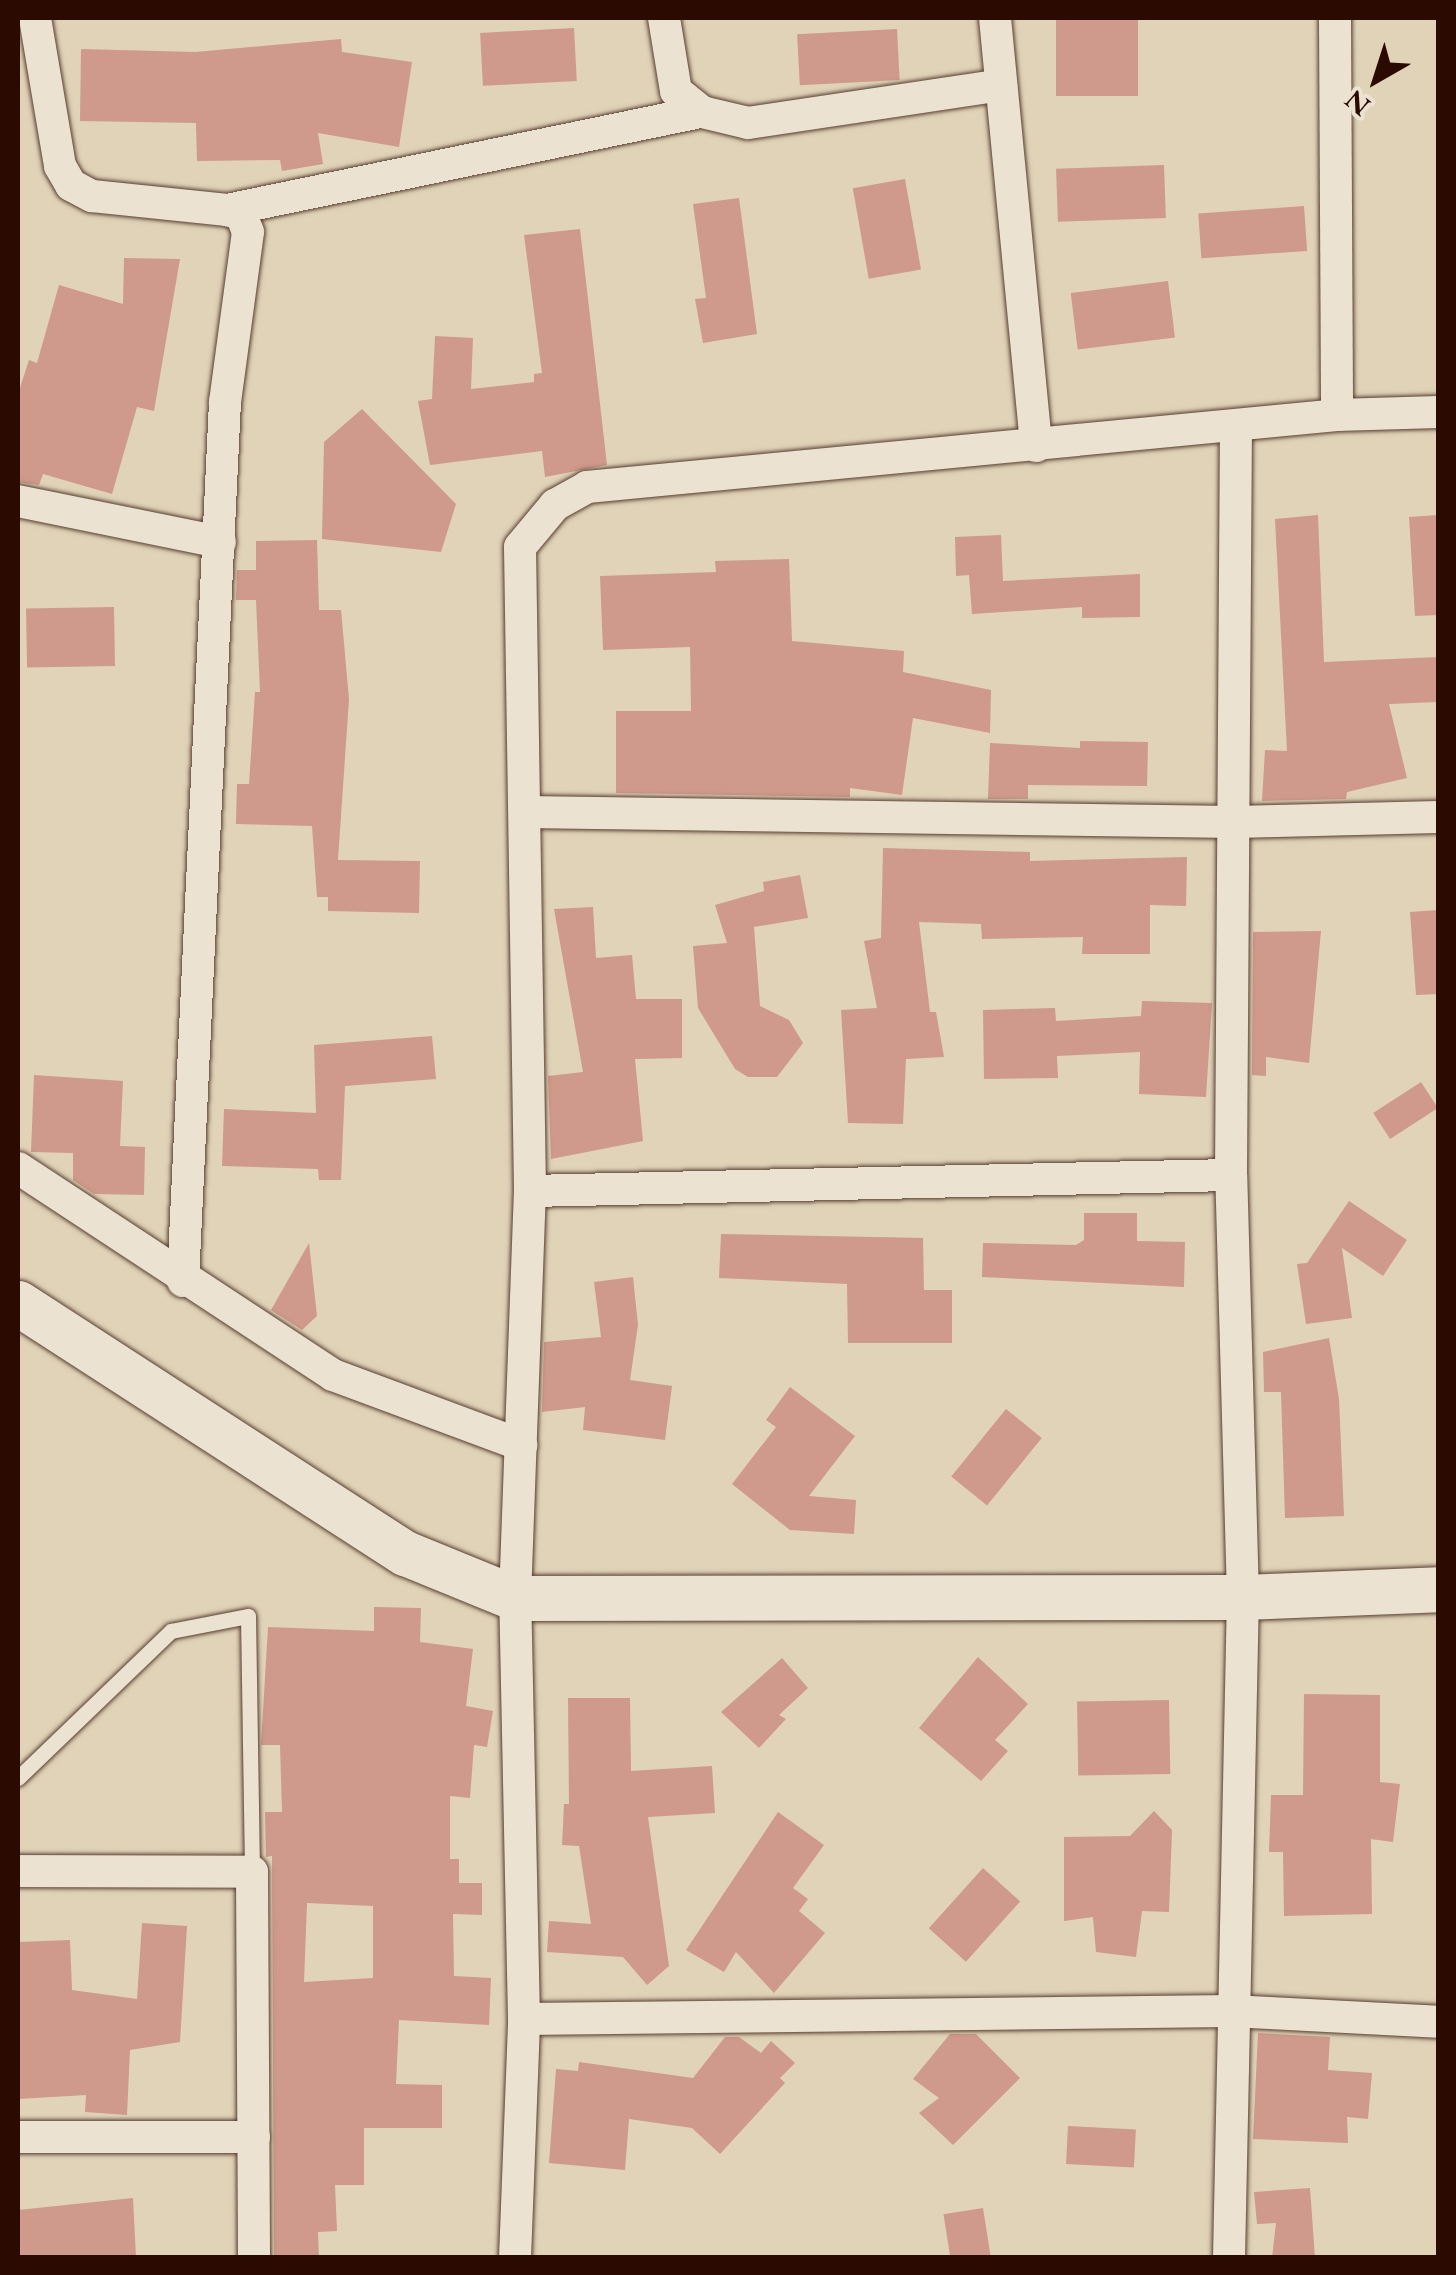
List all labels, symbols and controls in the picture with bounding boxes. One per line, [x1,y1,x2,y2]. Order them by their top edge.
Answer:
north arrow [1326,30,1426,130]
text: N [1337,82,1377,124]

